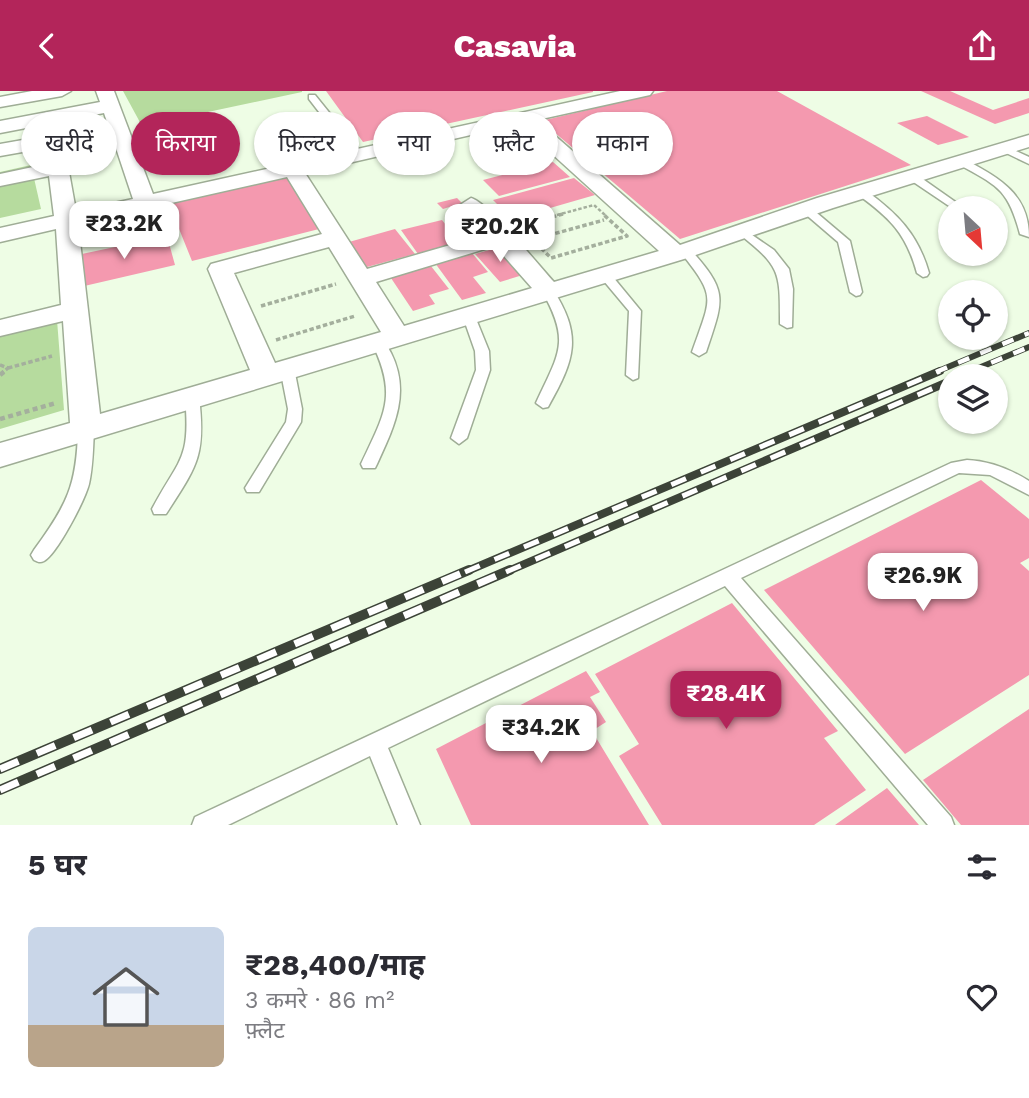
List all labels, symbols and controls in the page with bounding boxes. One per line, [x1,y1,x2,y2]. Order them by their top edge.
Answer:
icon: back [28,27,66,65]
text: Casavia [453,27,576,65]
icon: share [963,27,1001,65]
chip: खरीदें [21,112,117,175]
chip: किराया [131,112,240,175]
chip: फ़िल्टर [254,112,359,175]
chip: नया [373,112,455,175]
chip: फ़्लैट [469,112,558,175]
chip: मकान [572,112,673,175]
north arrow [938,196,1008,266]
map controls [938,196,1008,434]
pin: ₹23.2K [67,201,181,261]
pin: ₹20.2K [443,205,557,264]
text: ₹23.2K [85,210,163,237]
text: ₹20.2K [461,213,539,240]
button: locate [938,280,1008,350]
button: layers [938,364,1008,434]
pin: ₹26.9K [866,553,980,613]
text: ₹26.9K [884,562,962,589]
pin: ₹28.4K [669,671,783,731]
text: ₹28.4K [686,680,766,707]
pin: ₹34.2K [484,705,598,765]
text: ₹34.2K [502,714,580,741]
text: 5 घर [28,847,87,882]
icon: filters [963,848,1001,886]
text: ₹28,400/माह [245,947,425,982]
icon: home [84,955,168,1039]
icon: heart [963,978,1001,1016]
text: 3 कमरे · 86 m² [245,987,394,1014]
text: फ़्लैट [245,1017,285,1044]

